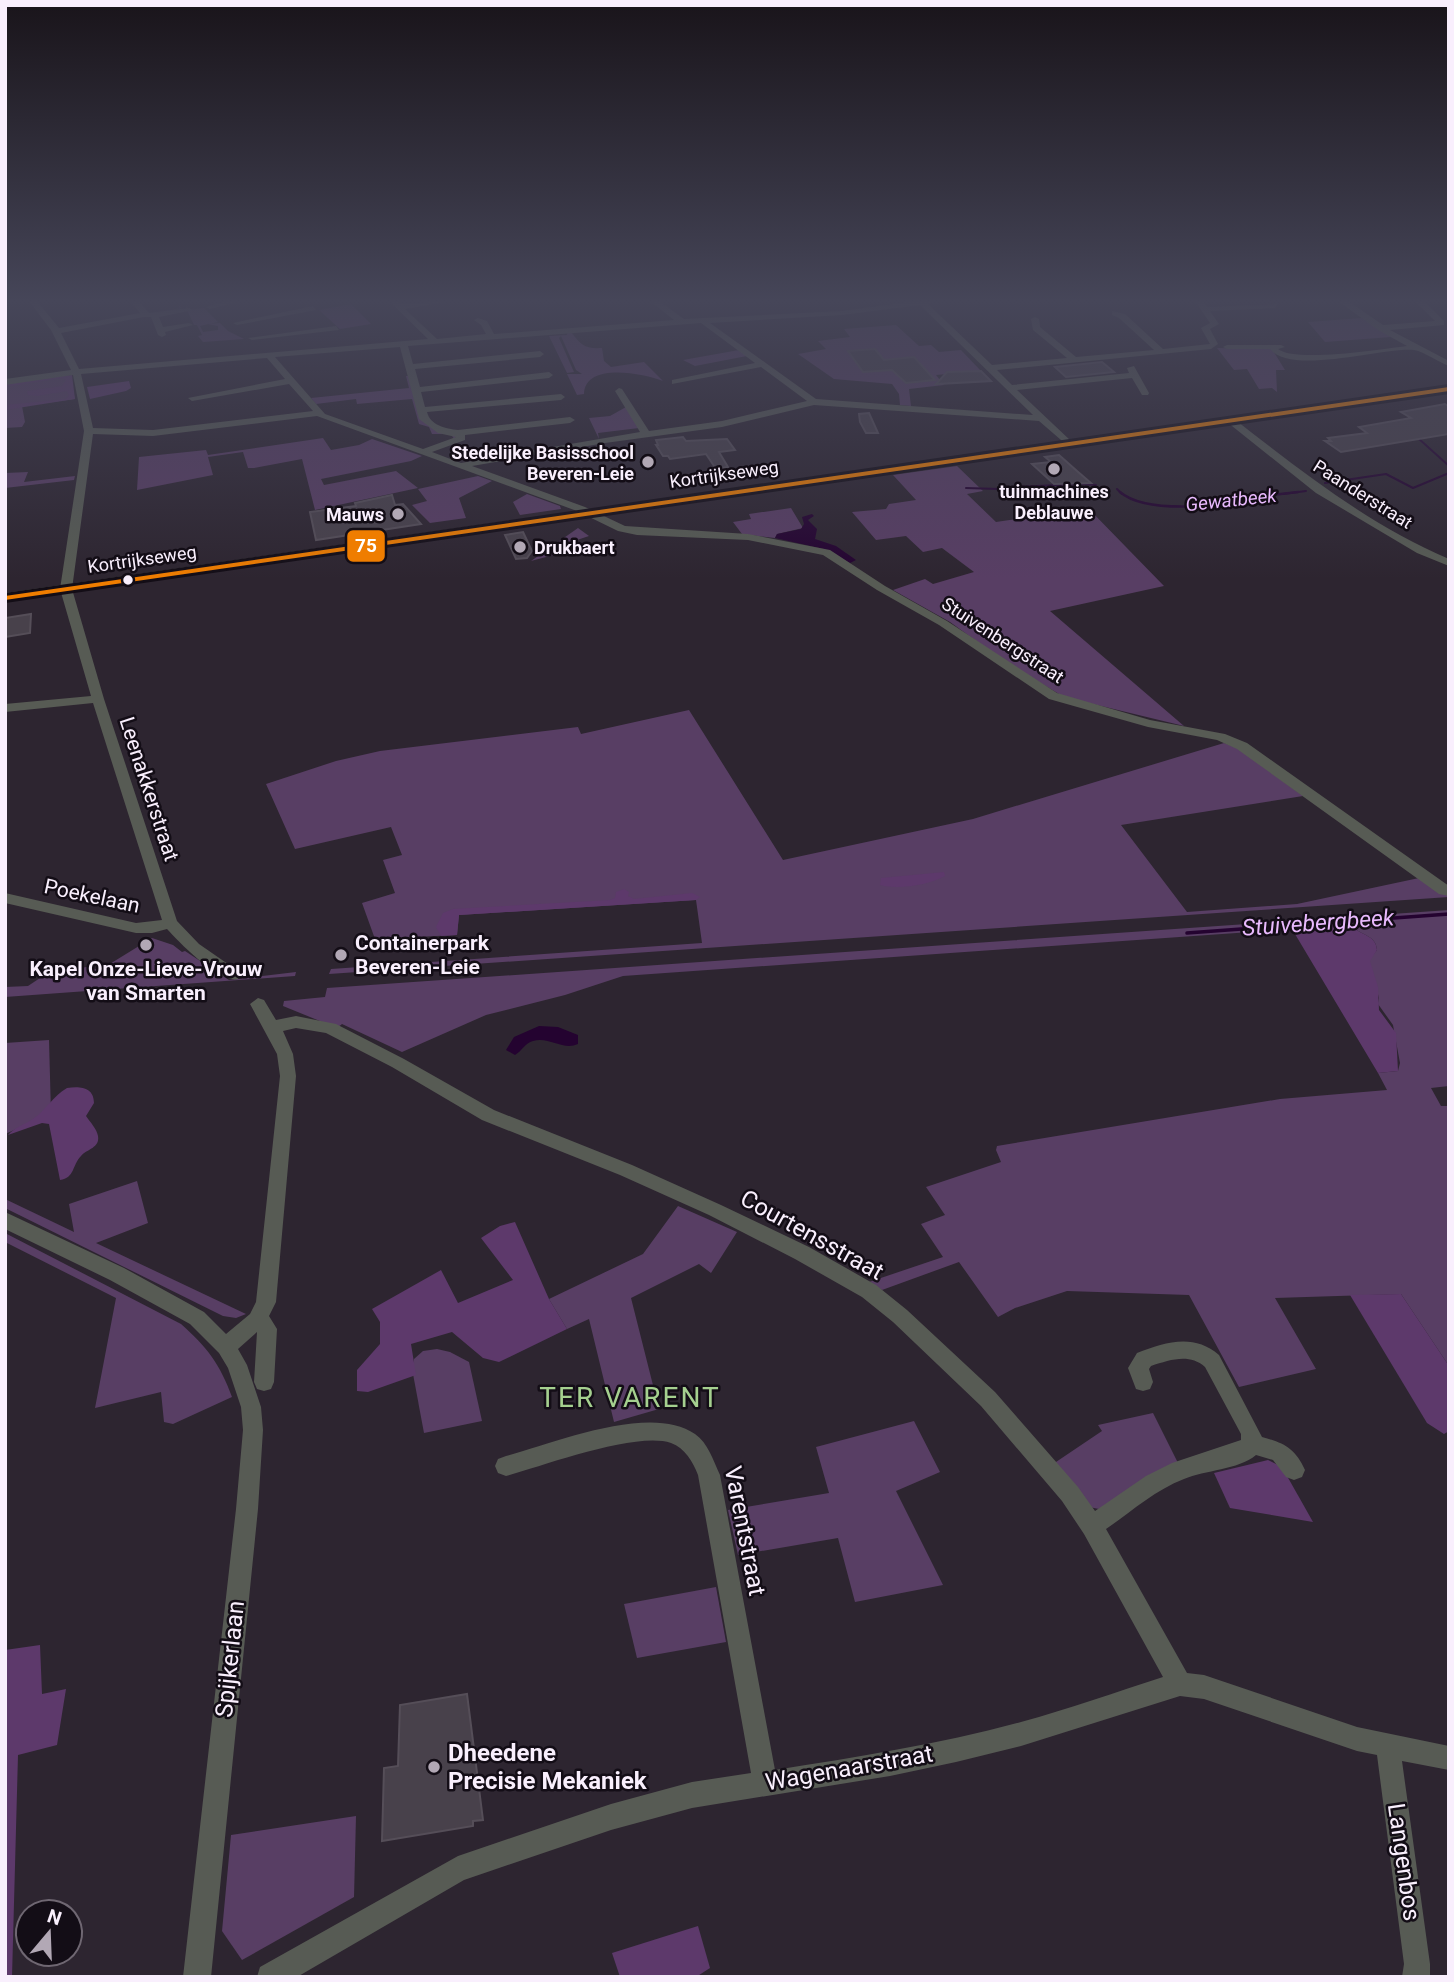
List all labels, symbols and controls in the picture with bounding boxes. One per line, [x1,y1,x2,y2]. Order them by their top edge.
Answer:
place label: Stedelijke Basisschool Beveren-Leie [451,442,634,484]
marker: Stedelijke Basisschool Beveren-Leie [640,454,656,470]
street label: Paanderstraat [1310,455,1417,533]
street label: Kortrijkseweg [668,456,780,492]
marker: tuinmachines Deblauwe [1046,461,1062,477]
place label: tuinmachines Deblauwe [999,481,1109,523]
water label: Gewatbeek [1184,484,1278,516]
place label: Mauws [326,504,384,525]
marker: Mauws [390,506,406,522]
line badge: 75 [346,529,386,563]
text: 75 [355,534,377,557]
place label: Drukbaert [534,537,615,558]
marker: Drukbaert [512,539,528,555]
street label: Kortrijkseweg [86,541,198,577]
unlabelled marker [121,573,135,587]
street label: Stuivenbergstraat [938,593,1068,687]
street label: Leenakkerstraat [114,714,184,864]
street label: Poekelaan [42,874,142,918]
water label: Stuivebergbeek [1241,904,1396,942]
place label: Containerpark Beveren-Leie [355,931,490,979]
marker: Kapel Onze-Lieve-Vrouw van Smarten [138,937,154,953]
marker: Containerpark Beveren-Leie [333,947,349,963]
place label: Kapel Onze-Lieve-Vrouw van Smarten [30,957,263,1005]
street label: Courtensstraat [736,1184,889,1286]
district label: TER VARENT [539,1381,721,1414]
street label: Varentstraat [719,1464,771,1598]
street label: Spijkerlaan [210,1599,250,1719]
place label: Dheedene Precisie Mekaniek [448,1739,648,1795]
street label: Wagenaarstraat [763,1739,935,1797]
marker: Dheedene Precisie Mekaniek [426,1759,442,1775]
street label: Langenbos [1382,1802,1426,1922]
north arrow [14,1898,84,1968]
text: N [44,1904,64,1930]

